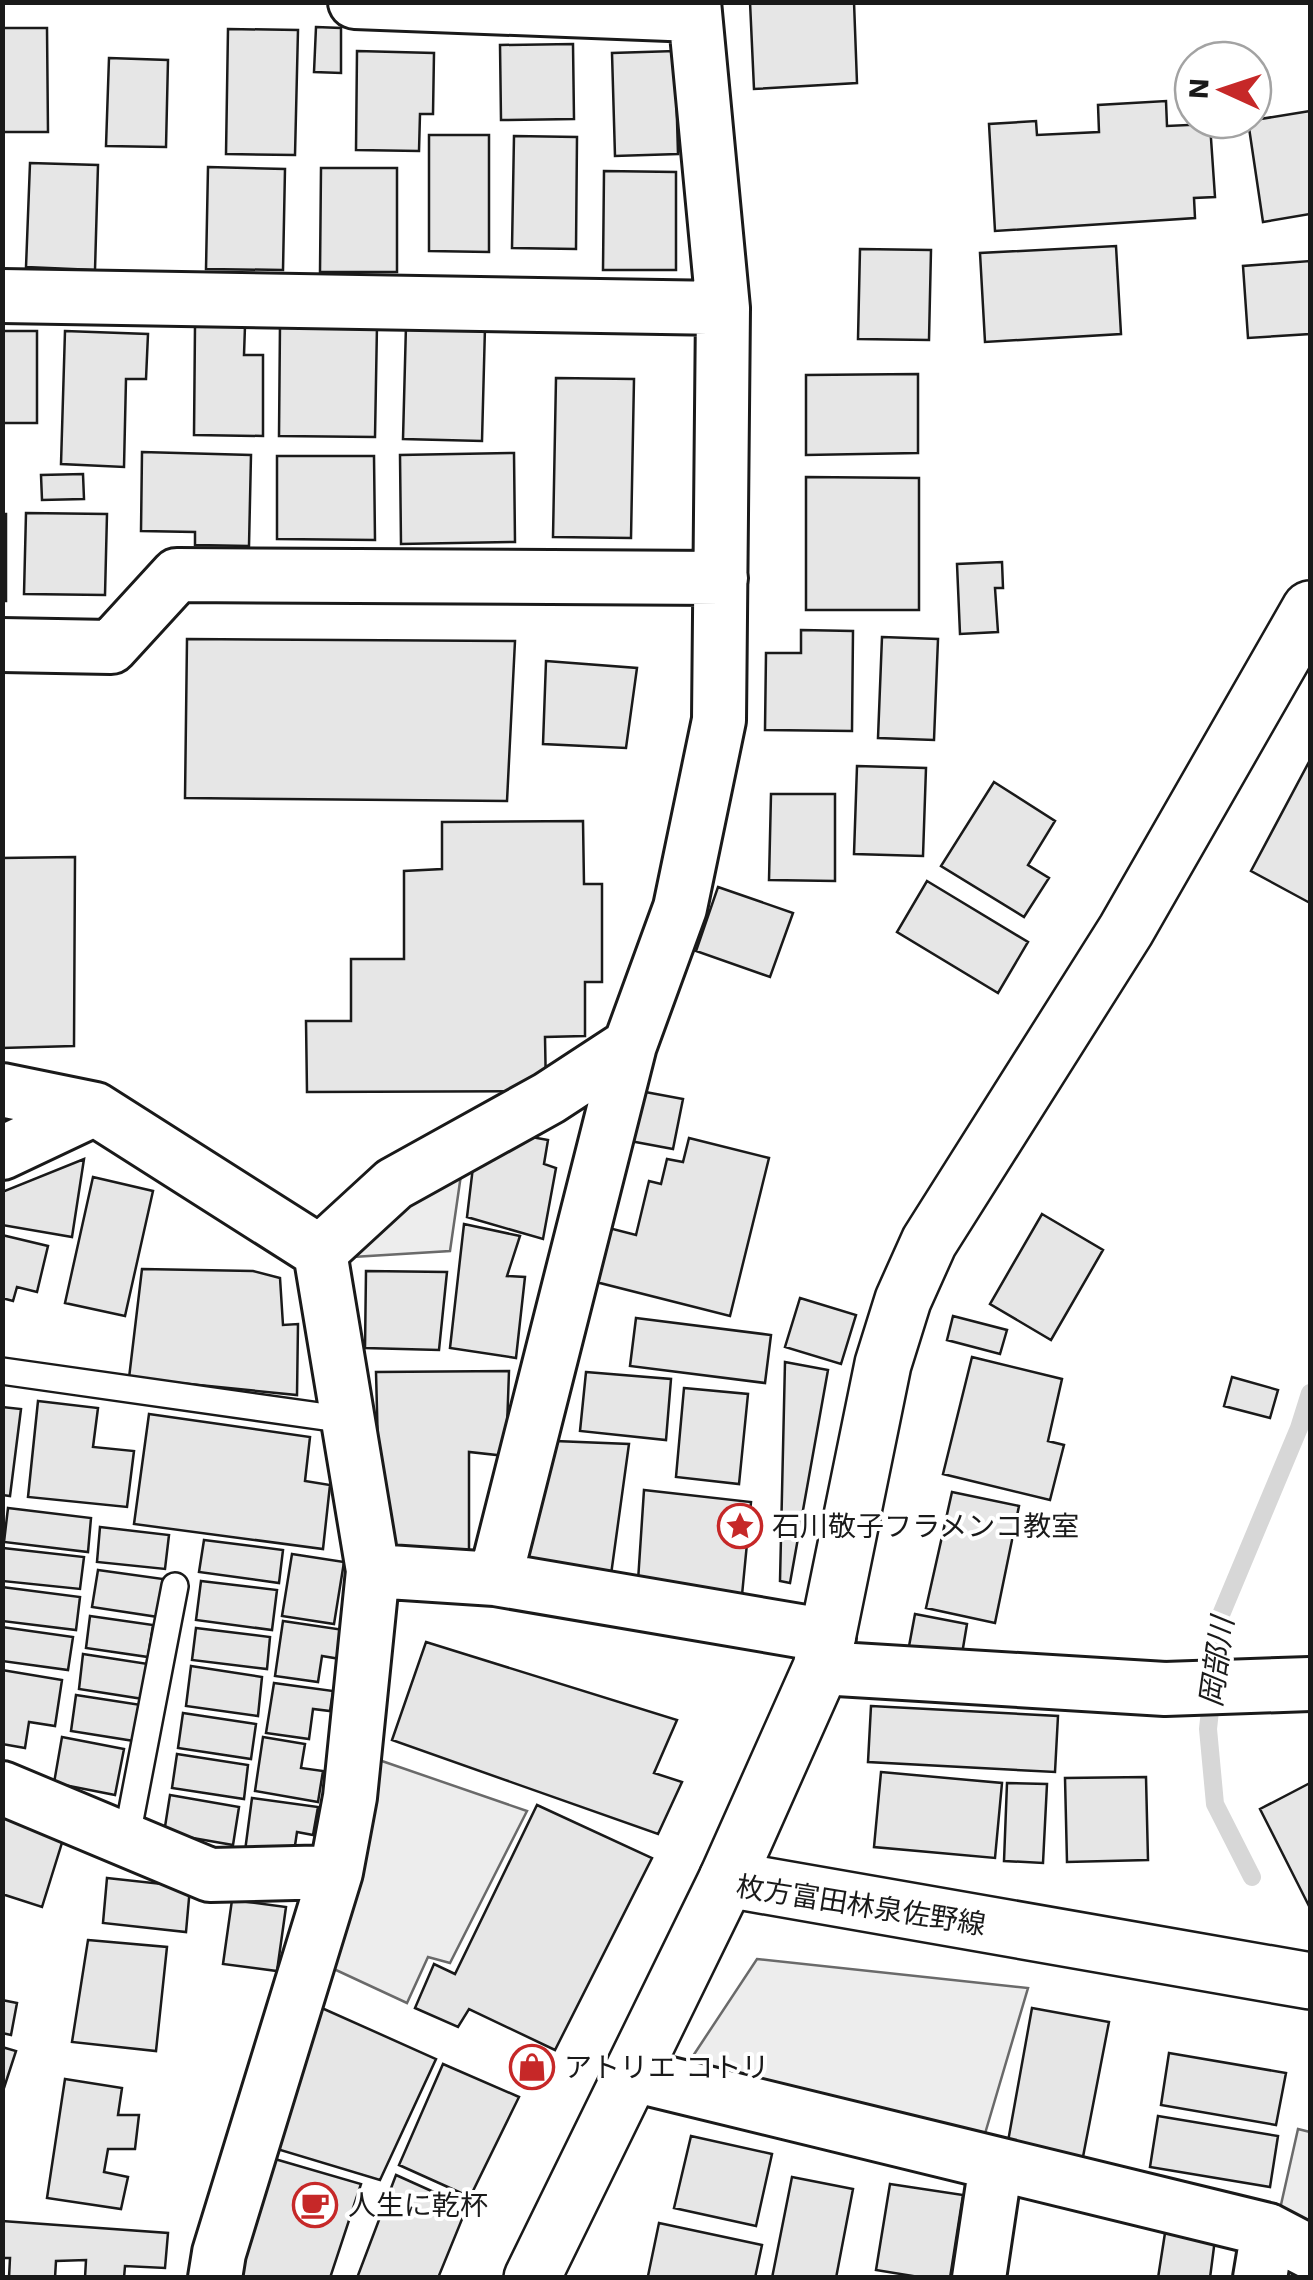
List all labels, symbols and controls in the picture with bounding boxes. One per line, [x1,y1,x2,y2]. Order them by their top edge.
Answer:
north arrow [1173,40,1273,140]
text: N [1182,77,1216,100]
place icon: 石川敬子フラメンコ教室 [717,1503,763,1549]
place label: 石川敬子フラメンコ教室 [772,1510,1079,1543]
water label: 岡部川 [1193,1612,1241,1709]
street label: 枚方富田林泉佐野線 [734,1869,988,1942]
shop icon: アトリエ コトリ [509,2044,555,2090]
place label: アトリエ コトリ [564,2051,770,2084]
cafe icon: 人生に乾杯 [292,2182,338,2228]
place label: 人生に乾杯 [348,2189,488,2222]

